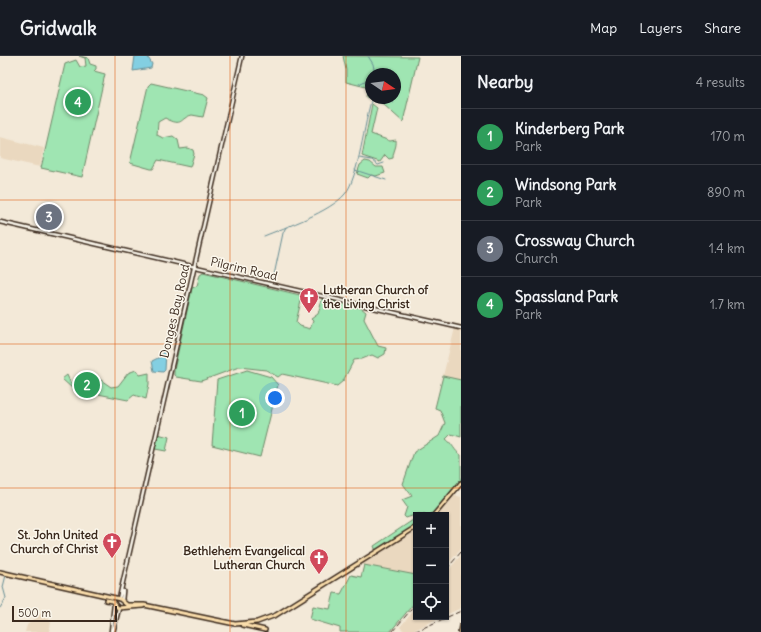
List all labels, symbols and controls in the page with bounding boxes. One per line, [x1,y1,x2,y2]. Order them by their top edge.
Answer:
text: Gridwalk [20,16,97,40]
text: Map [590,19,617,37]
text: Layers [639,19,682,37]
text: Share [704,19,741,37]
north arrow [365,68,401,104]
text: Nearby [477,71,533,93]
text: 4 results [696,74,745,91]
pin: 4 [65,87,91,117]
text: Kinderberg Park [515,119,625,138]
text: 1 [487,128,493,145]
text: 170 m [710,128,745,145]
text: Park [515,138,542,155]
text: Windsong Park [515,175,616,194]
text: 2 [486,184,494,201]
text: 890 m [707,184,745,201]
text: Park [515,194,542,211]
pin: 3 [36,202,62,232]
text: Crossway Church [515,231,635,250]
text: 3 [486,240,494,257]
text: 1.4 km [709,240,745,257]
text: Church [515,250,558,267]
street label: Pilgrim Road [209,254,279,284]
street label: Donges Bay Road [156,262,193,359]
place label: Lutheran Church of the Living Christ [322,282,429,312]
church icon: Lutheran Church of the Living Christ [298,286,320,314]
text: Spassland Park [515,287,618,306]
text: 4 [486,296,494,313]
text: 1.7 km [710,296,745,313]
text: Park [515,306,542,323]
pin: 2 [74,370,100,400]
your location [265,388,285,408]
pin: 1 [229,398,255,428]
map controls [413,512,449,620]
button: + [413,512,449,548]
place label: St. John United Church of Christ [10,527,99,556]
church icon: St. John United Church of Christ [101,531,123,559]
place label: Bethlehem Evangelical Lutheran Church [183,543,305,572]
church icon: Bethlehem Evangelical Lutheran Church [308,547,330,575]
button: − [413,548,449,584]
button: locate [413,584,449,620]
scale bar [12,604,117,623]
text: 500 m [18,606,51,620]

